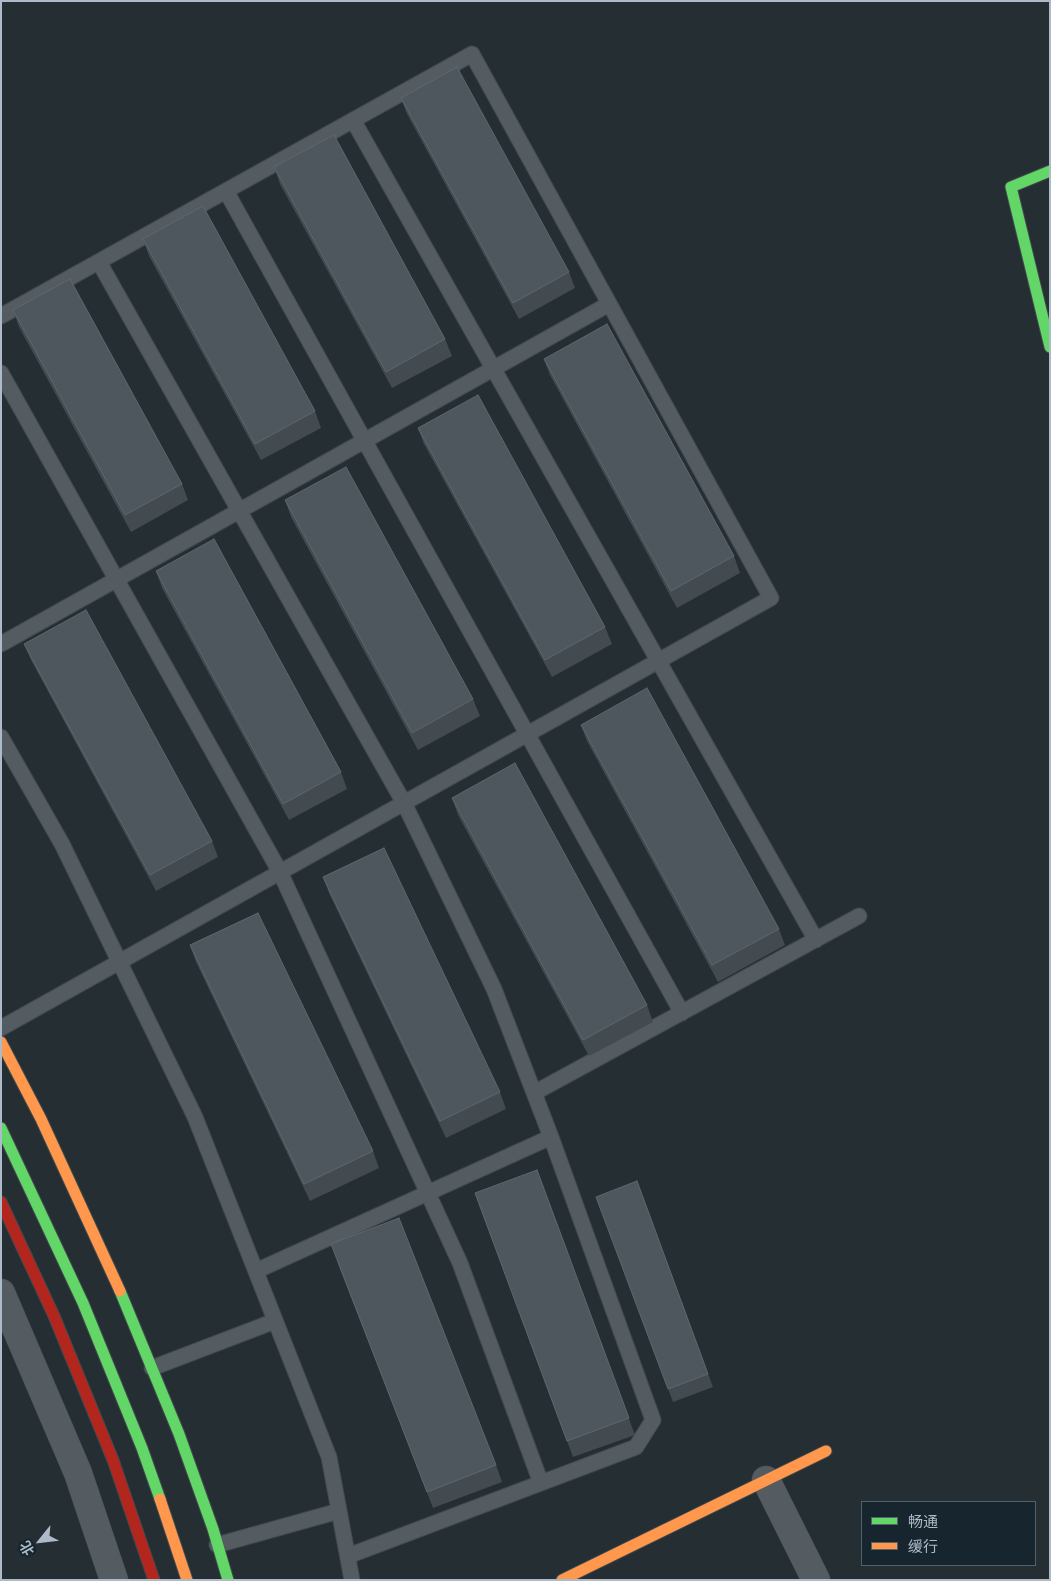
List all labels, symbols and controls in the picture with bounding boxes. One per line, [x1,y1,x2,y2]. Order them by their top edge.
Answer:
legend [861,1501,1036,1566]
text: 畅通 [908,1513,938,1531]
north arrow [15,1516,65,1566]
text: 北 [16,1538,38,1559]
text: 缓行 [908,1538,938,1556]

